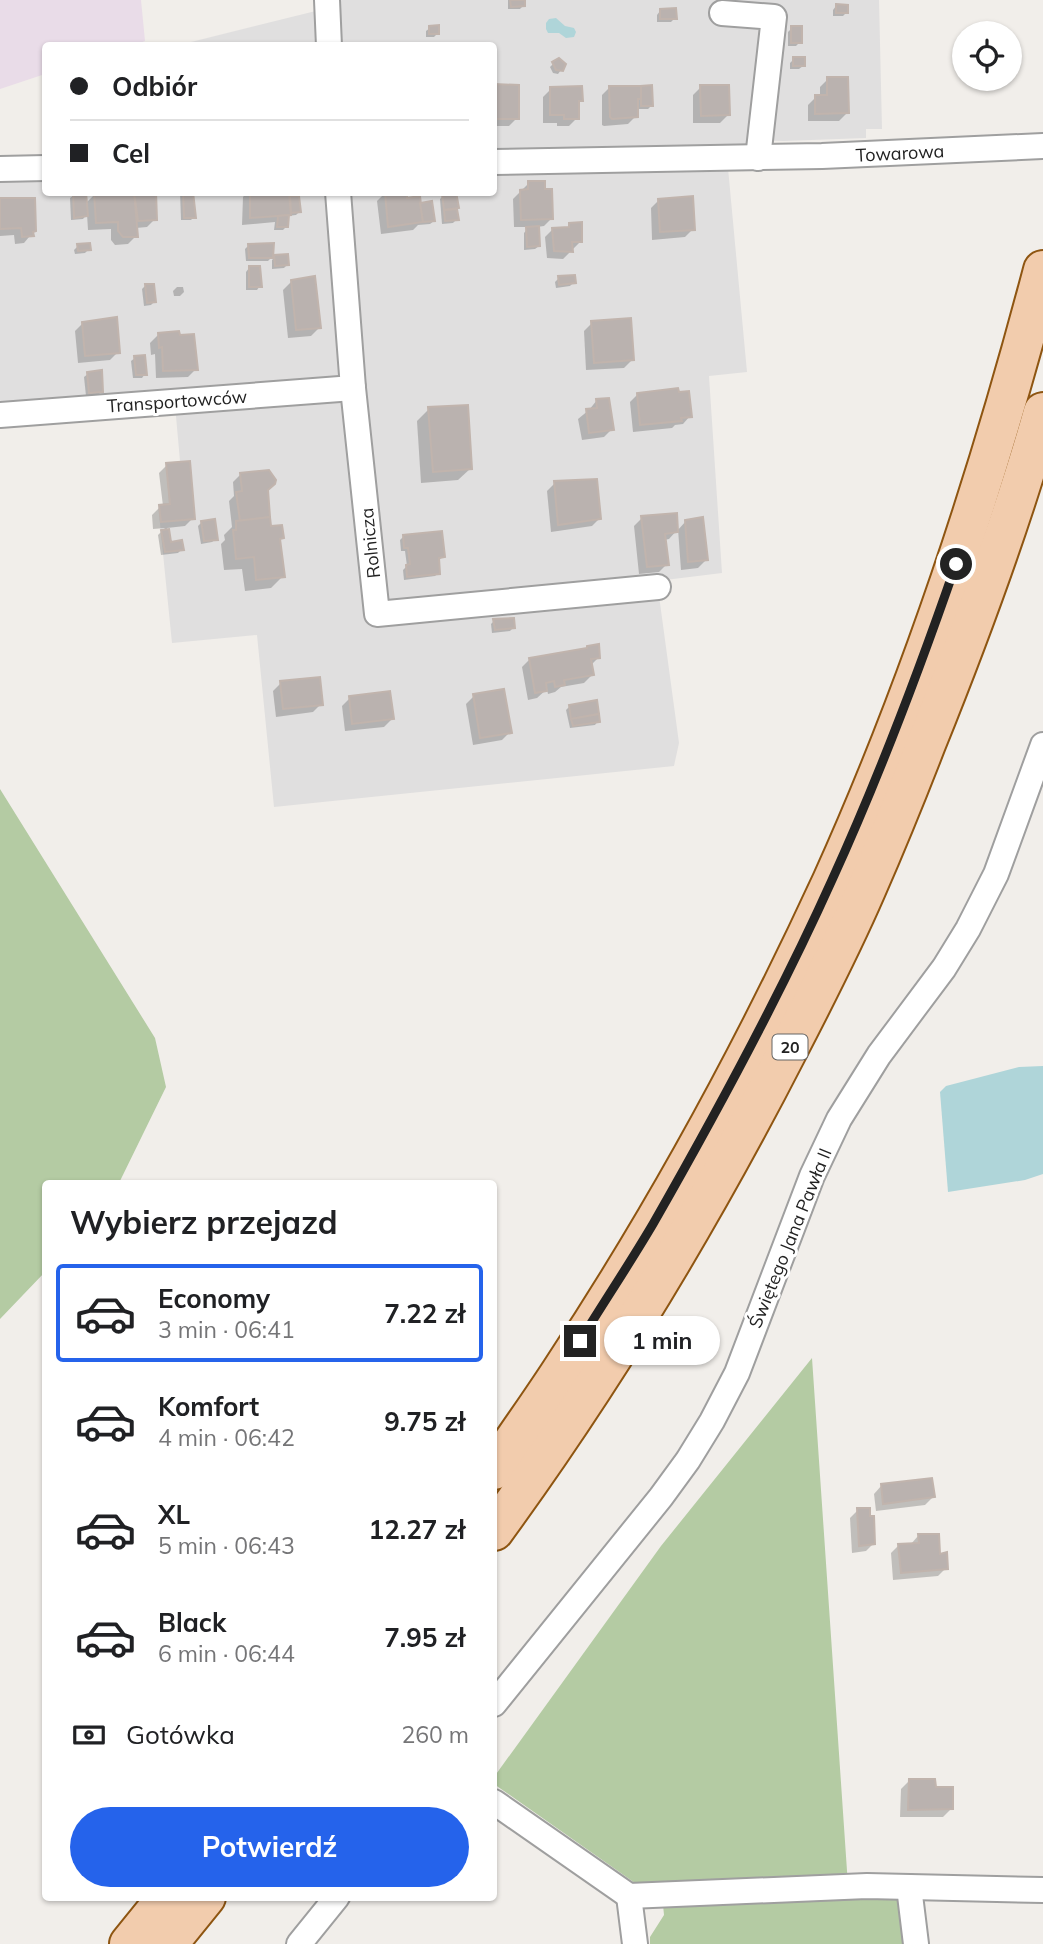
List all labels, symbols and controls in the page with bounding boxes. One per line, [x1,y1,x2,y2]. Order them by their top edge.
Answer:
map controls [952,21,1022,91]
button: locate [952,21,1022,91]
text: Odbiór [112,70,197,103]
text: Cel [112,137,150,170]
street label: Towarowa [855,139,945,167]
street label: Transportowców [106,385,248,417]
street label: Rolnicza [355,507,385,579]
route start [940,548,972,580]
road number: 20 [772,1035,808,1060]
street label: Świętego Jana Pawła II [743,1145,837,1331]
text: Wybierz przejazd [70,1202,338,1242]
icon: car [74,1282,137,1345]
text: Economy [158,1282,270,1315]
text: 7.22 zł [384,1297,465,1330]
text: 3 min · 06:41 [158,1315,295,1344]
callout: 1 min [604,1316,720,1366]
route end [564,1325,596,1357]
text: 1 min [632,1326,692,1355]
icon: car [74,1390,137,1453]
text: Komfort [158,1390,259,1423]
text: 9.75 zł [384,1405,465,1438]
text: 4 min · 06:42 [158,1423,295,1452]
icon: car [74,1498,137,1561]
text: XL [158,1498,190,1531]
text: 12.27 zł [369,1513,465,1546]
text: 5 min · 06:43 [158,1531,295,1560]
icon: car [74,1606,137,1669]
text: Black [158,1606,226,1639]
text: 7.95 zł [384,1621,465,1654]
text: 6 min · 06:44 [158,1639,295,1668]
icon: cash [70,1716,108,1754]
text: Gotówka [126,1718,235,1751]
text: 260 m [401,1720,469,1749]
button: Potwierdź [70,1807,469,1887]

